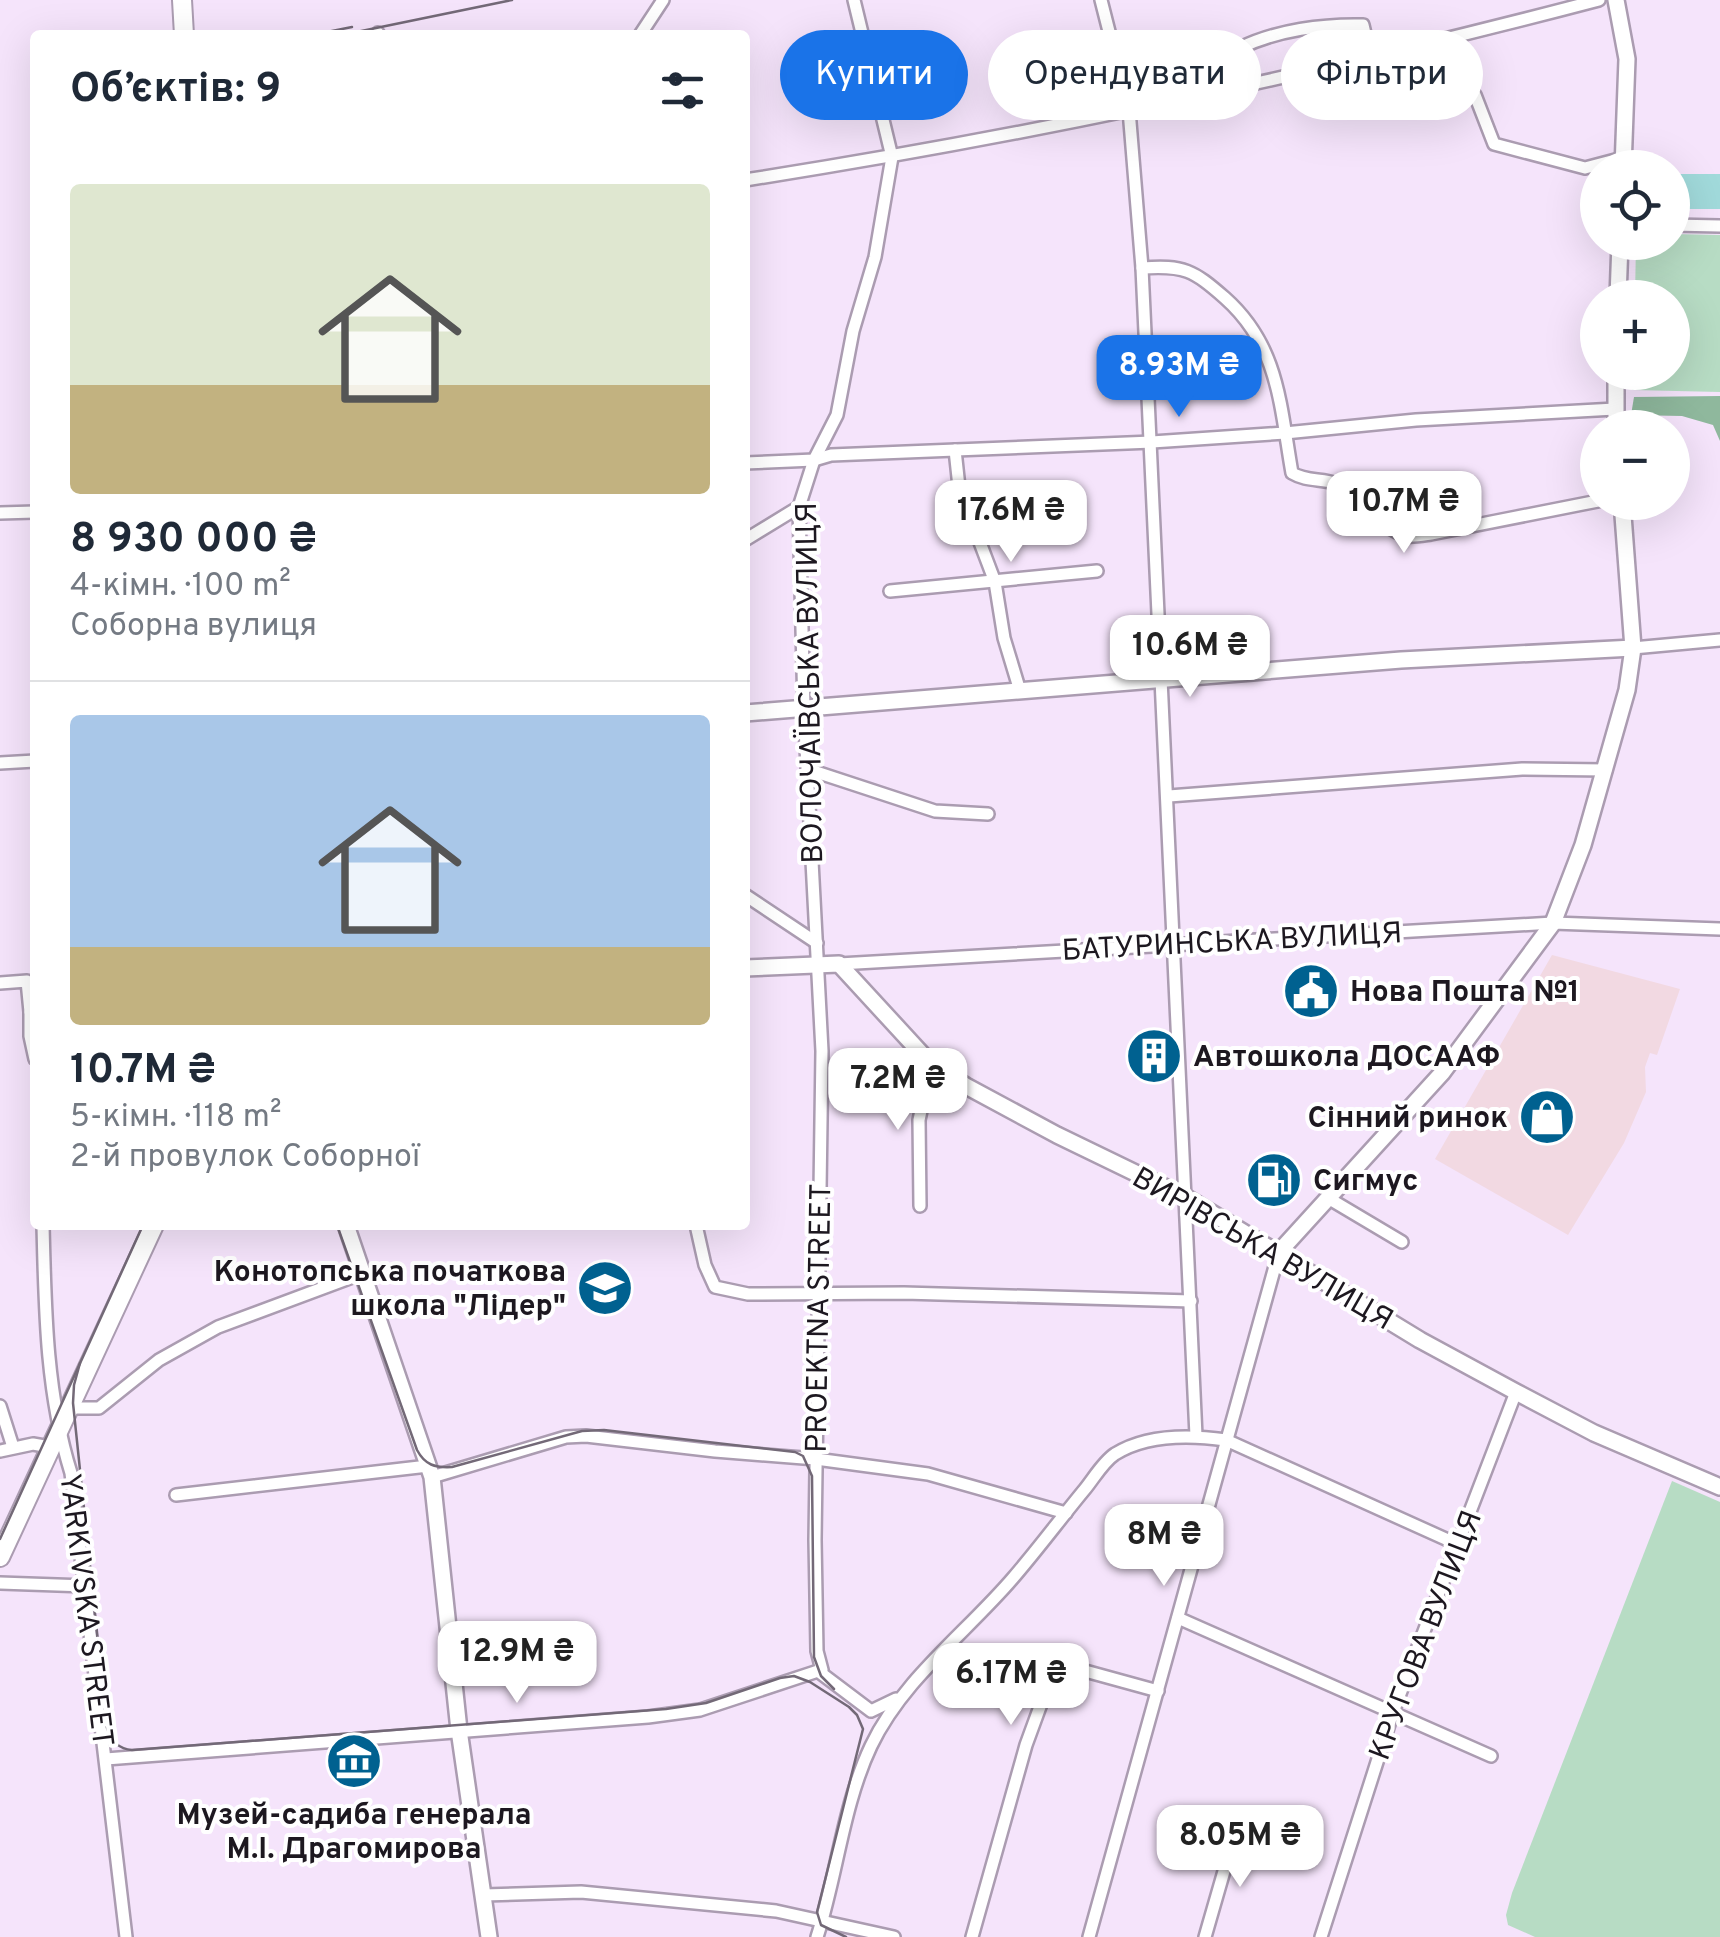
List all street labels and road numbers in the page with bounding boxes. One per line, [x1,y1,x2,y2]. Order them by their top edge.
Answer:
street label: ВОЛОЧАЇВСЬКА ВУЛИЦЯ [788,502,833,864]
street label: БАТУРИНСЬКА ВУЛИЦЯ [1061,916,1403,971]
street label: ВИРІВСЬКА ВУЛИЦЯ [1125,1160,1399,1340]
street label: PROEKTNA STREET [800,1183,841,1453]
street label: YARKIVSKA STREET [49,1472,120,1749]
street label: КРУГОВА ВУЛИЦЯ [1363,1506,1492,1766]

